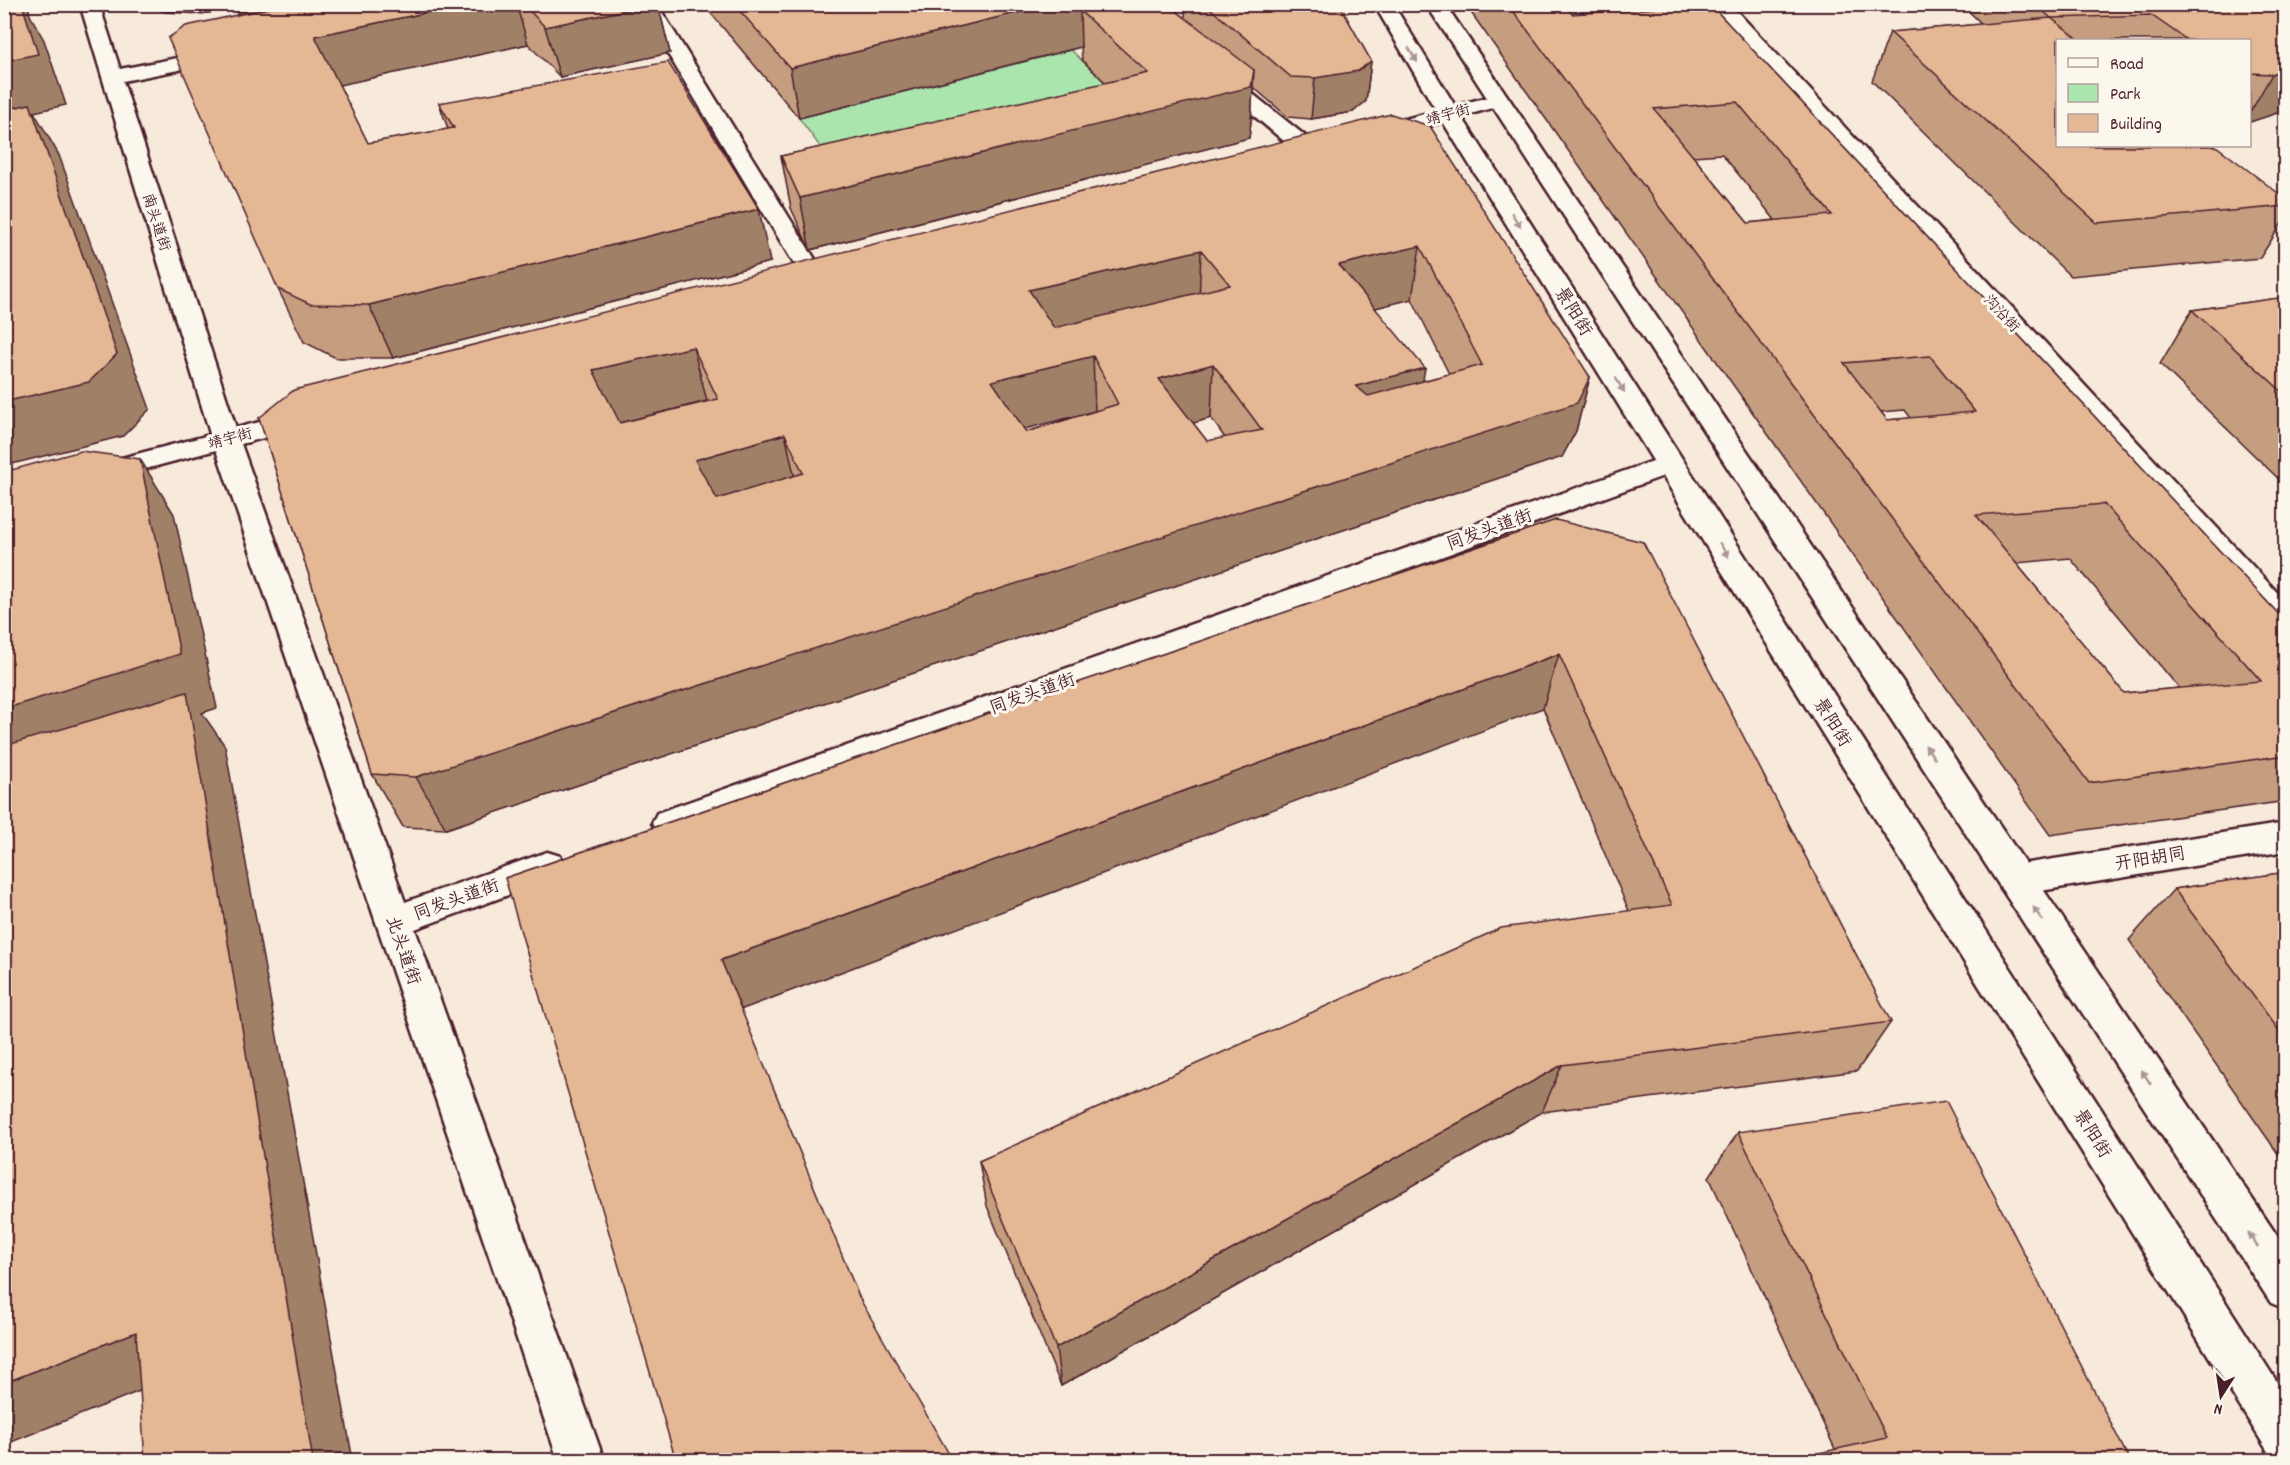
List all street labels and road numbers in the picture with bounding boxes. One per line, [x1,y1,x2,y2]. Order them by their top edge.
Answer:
street label: 靖宇街 [1424,99,1473,132]
street label: 南头道街 [135,191,175,255]
street label: 景阳街 [1547,283,1597,342]
street label: 沟沿街 [1977,290,2024,338]
street label: 靖宇街 [206,423,255,456]
street label: 同发头道街 [1443,504,1536,558]
street label: 同发头道街 [986,668,1079,722]
street label: 景阳街 [1806,694,1856,753]
street label: 开阳胡同 [2113,842,2188,878]
street label: 同发头道街 [410,874,503,928]
street label: 北头道街 [378,913,425,989]
street label: 景阳街 [2066,1105,2116,1164]

